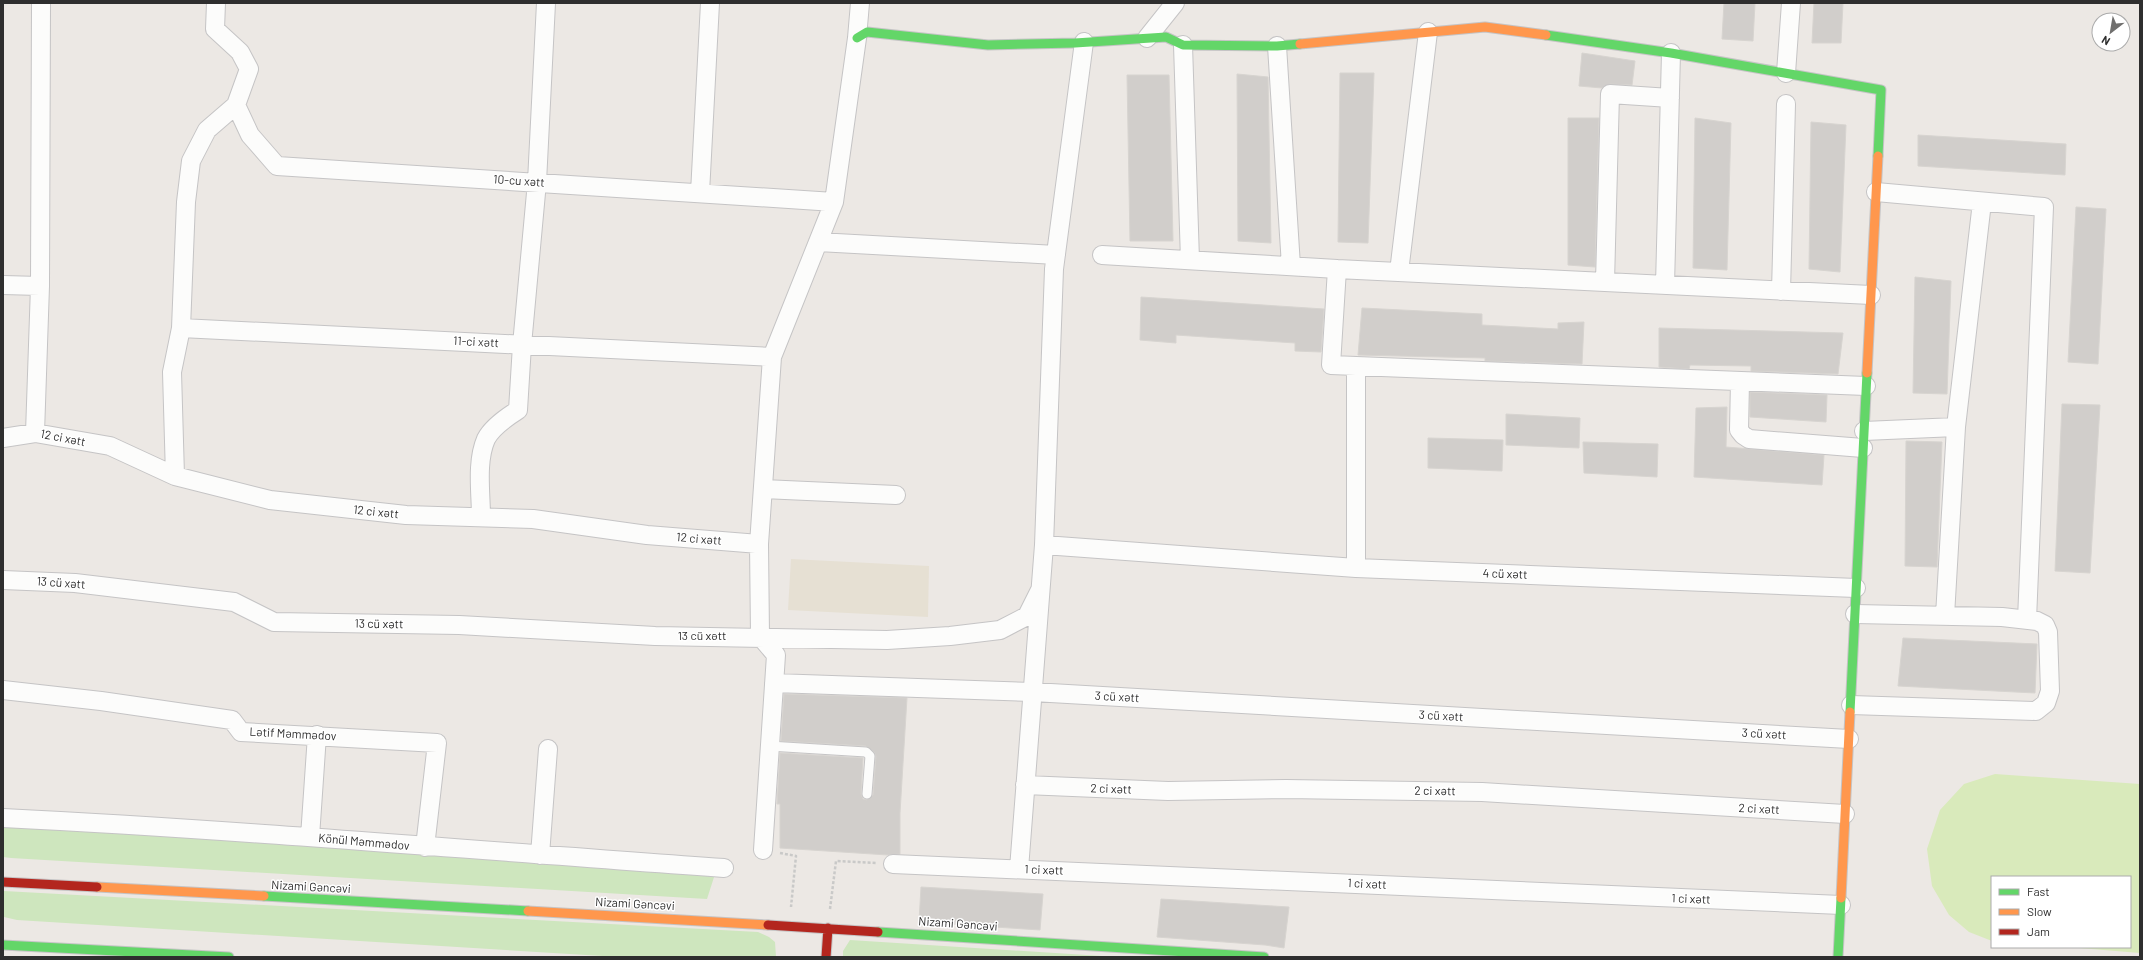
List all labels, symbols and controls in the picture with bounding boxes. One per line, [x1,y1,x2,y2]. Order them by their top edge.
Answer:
north arrow [2091,12,2131,52]
text: N [2099,34,2112,48]
street label: 10-cu xətt [493,171,545,189]
street label: 11-ci xətt [453,333,499,349]
street label: 12 ci xətt [39,426,87,448]
street label: 12 ci xətt [353,502,400,520]
street label: 12 ci xətt [676,529,722,547]
street label: 4 cü xətt [1482,565,1528,581]
street label: 13 cü xətt [36,573,86,591]
street label: 13 cü xətt [355,616,404,630]
street label: 13 cü xətt [678,628,726,642]
street label: 3 cü xətt [1094,688,1140,704]
street label: 3 cü xətt [1418,707,1464,723]
street label: Lətif Məmmədov [249,724,337,742]
street label: 3 cü xətt [1741,725,1787,741]
street label: 2 ci xətt [1090,780,1132,796]
street label: 2 ci xətt [1414,783,1456,797]
street label: 2 ci xətt [1738,800,1780,816]
street label: Könül Məmmədov [318,830,411,852]
street label: 1 ci xətt [1024,861,1064,877]
street label: 1 ci xətt [1347,875,1387,891]
legend [1991,876,2131,948]
street label: Nizami Gəncəvi [271,877,351,895]
text: Fast [2027,884,2050,898]
street label: 1 ci xətt [1671,890,1711,906]
street label: Nizami Gəncəvi [595,894,675,912]
text: Slow [2027,904,2052,918]
street label: Nizami Gəncəvi [918,913,998,933]
text: Jam [2027,924,2050,938]

